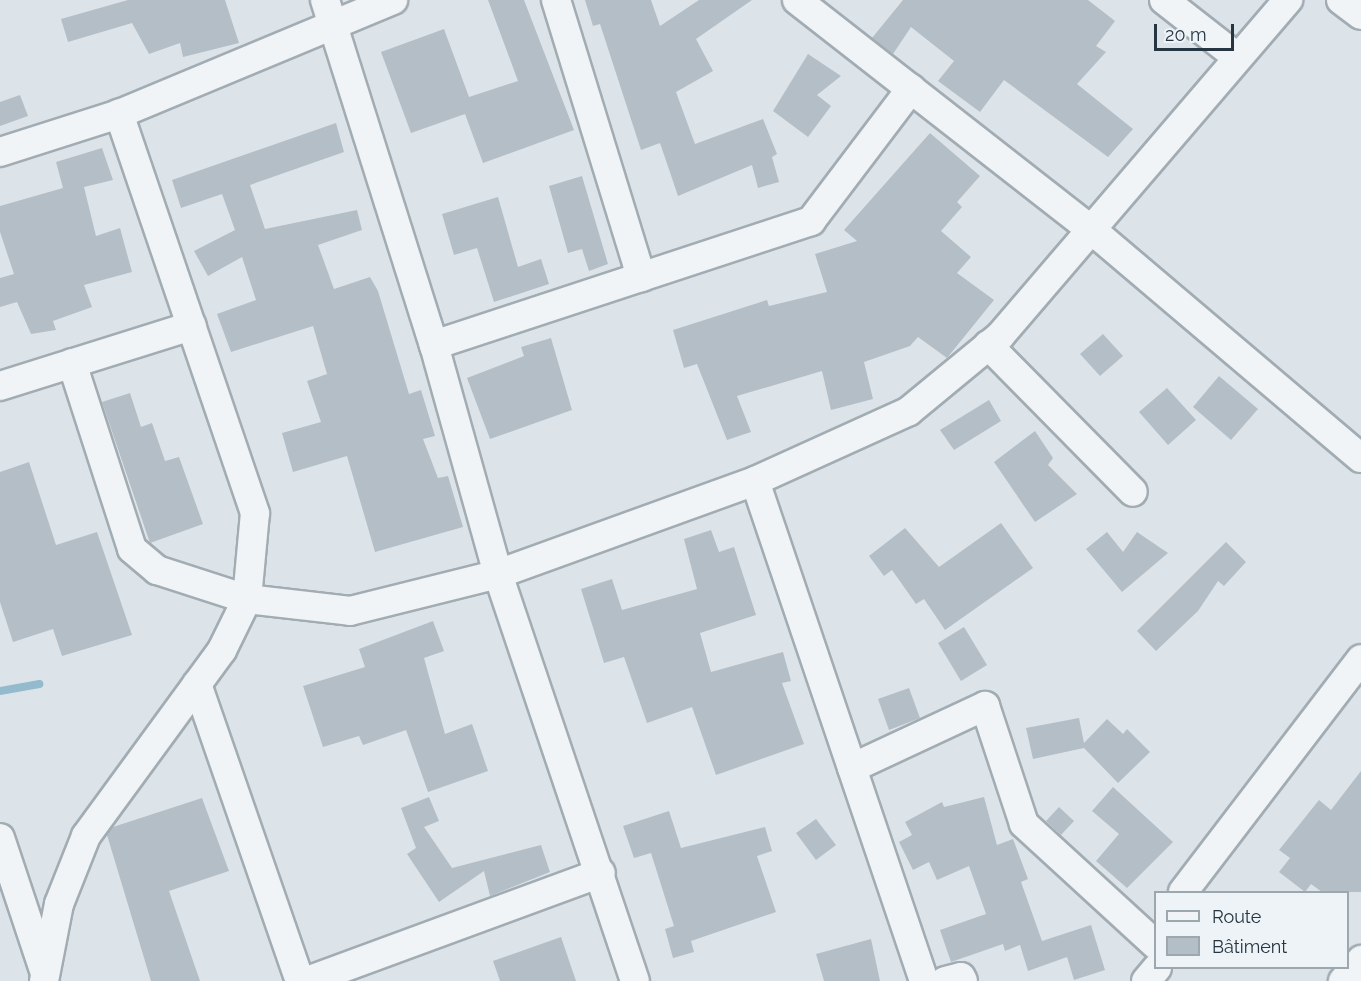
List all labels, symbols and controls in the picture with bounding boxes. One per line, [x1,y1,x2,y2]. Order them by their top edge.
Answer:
scale bar [1157,12,1236,50]
text: 20 m [1165,24,1207,45]
legend [1154,891,1349,969]
text: Route [1212,906,1261,927]
text: Bâtiment [1212,936,1287,957]

